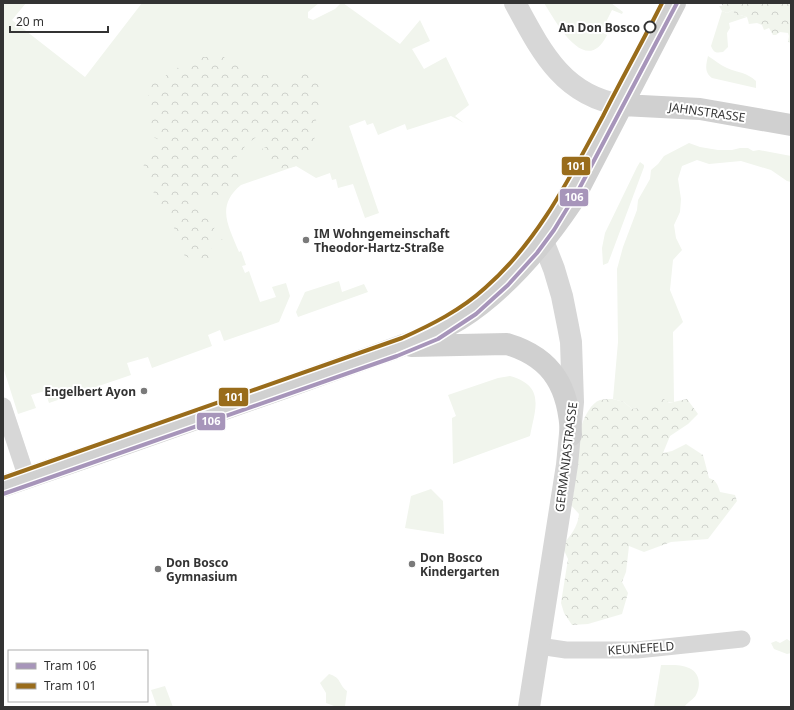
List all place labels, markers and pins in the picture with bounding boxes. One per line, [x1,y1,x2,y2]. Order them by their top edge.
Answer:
place label: An Don Bosco [558,19,640,36]
marker: An Don Bosco [643,20,657,34]
place label: IM Wohngemeinschaft Theodor-Hartz-Straße [314,225,450,256]
marker: IM Wohngemeinschaft Theodor-Hartz-Straße [301,235,311,245]
place label: Engelbert Ayon [44,383,136,400]
marker: Engelbert Ayon [139,386,149,396]
place label: Don Bosco Kindergarten [420,549,500,580]
place label: Don Bosco Gymnasium [166,554,237,585]
marker: Don Bosco Kindergarten [407,559,417,569]
marker: Don Bosco Gymnasium [153,564,163,574]

